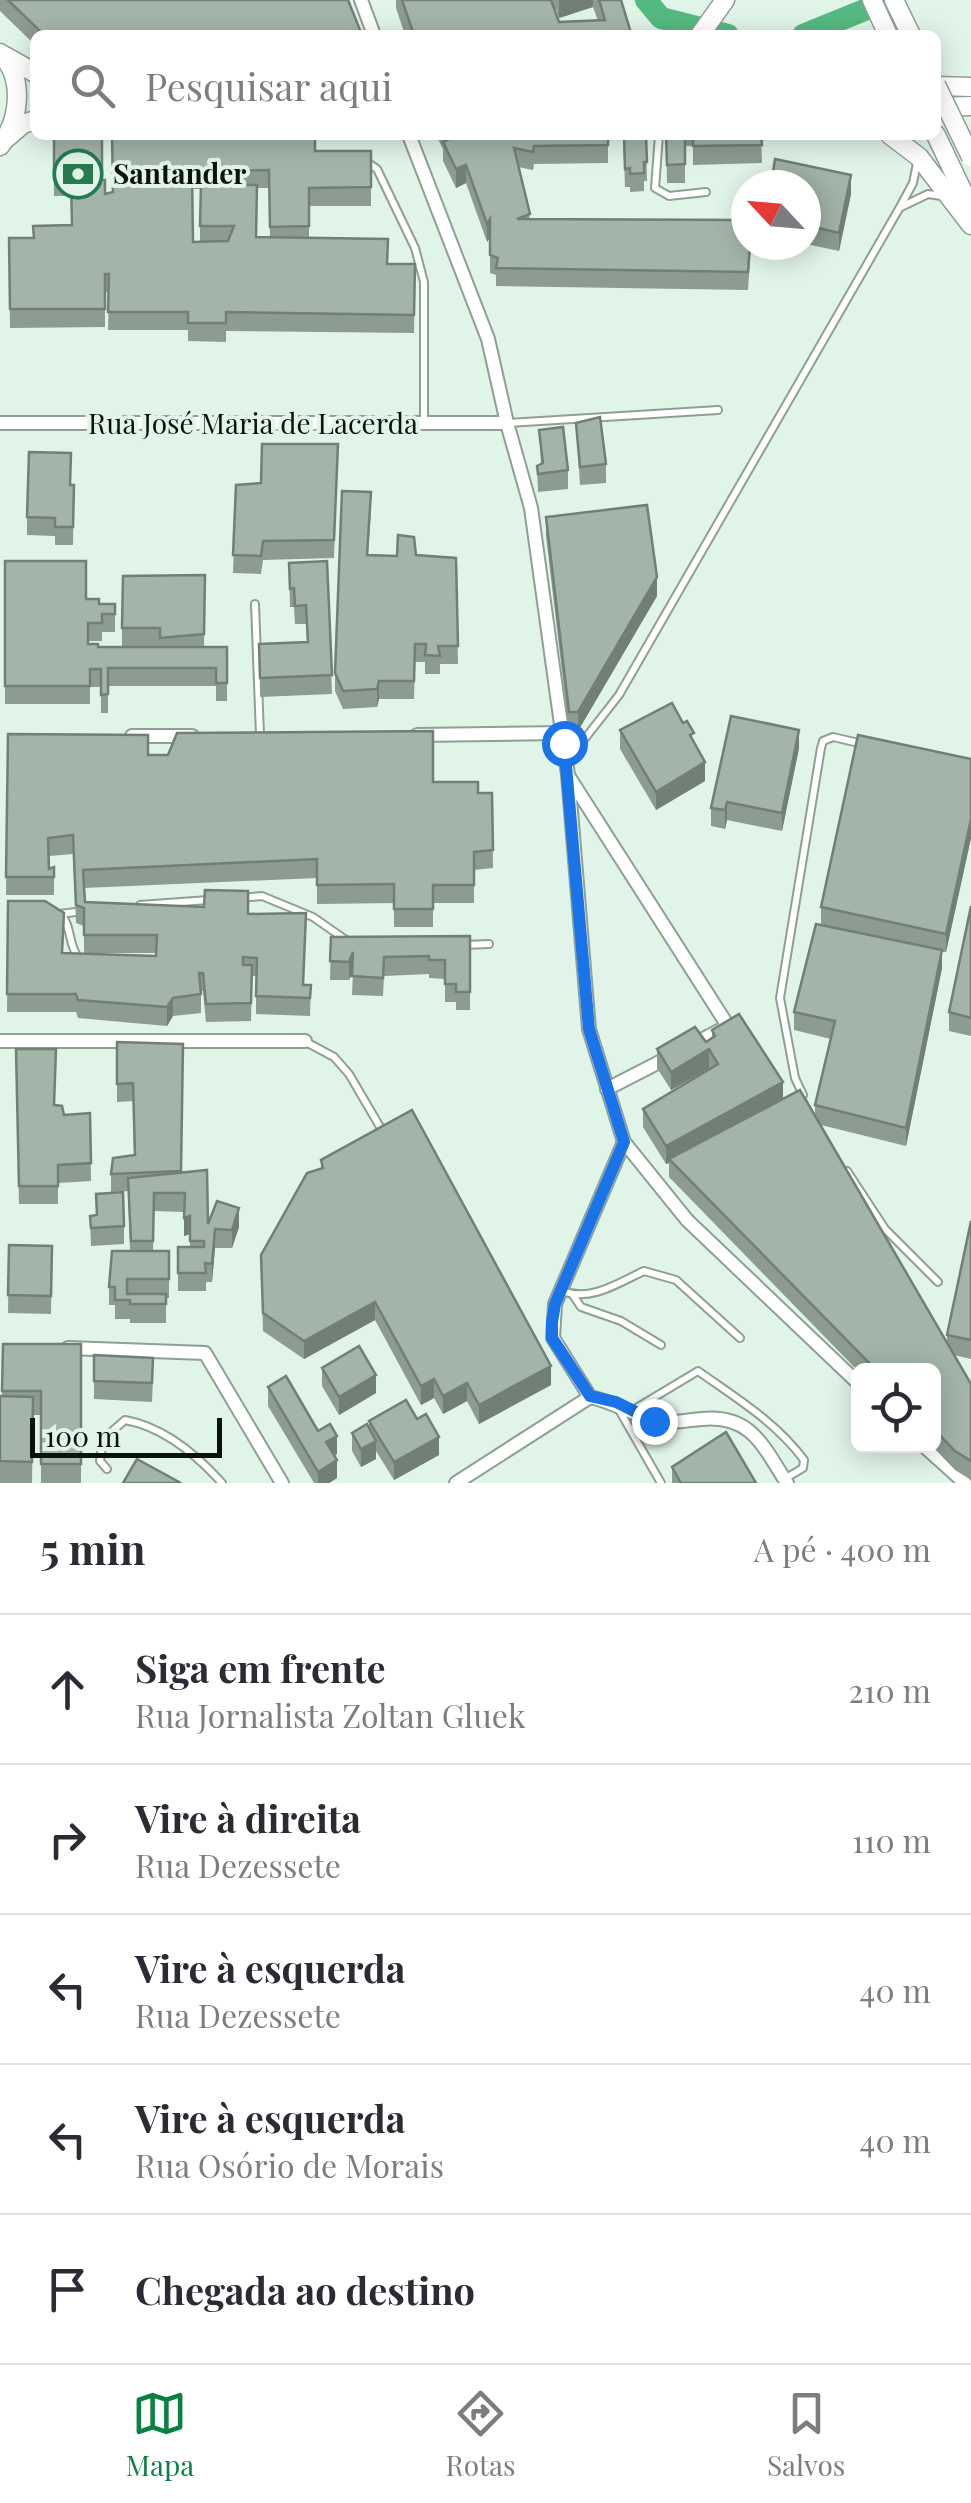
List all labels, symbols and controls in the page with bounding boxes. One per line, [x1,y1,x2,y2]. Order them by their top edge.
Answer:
search box [30,30,941,140]
icon: search [65,58,120,113]
text: Pesquisar aqui [145,60,393,111]
bank icon: Santander [52,148,104,200]
place label: Santander [113,154,246,191]
north arrow [731,170,821,260]
street label: Rua José Maria de Lacerda [88,404,418,441]
route start [542,721,588,767]
map controls [851,1363,941,1453]
button: locate [851,1363,941,1453]
route end [632,1399,678,1445]
scale bar [30,1413,222,1458]
text: 100 m [45,1417,121,1454]
text: 5 min [40,1520,145,1576]
text: A pé · 400 m [754,1527,931,1570]
text: Siga em frente [135,1642,386,1693]
icon: ahead [40,1662,95,1717]
text: 210 m [848,1668,931,1711]
text: Rua Jornalista Zoltan Gluek [135,1693,526,1736]
text: Vire à direita [135,1792,361,1843]
icon: right [40,1812,95,1867]
text: 110 m [852,1818,931,1861]
text: Rua Dezessete [135,1843,341,1886]
text: Vire à esquerda [135,1942,405,1993]
icon: left [40,1962,95,2017]
text: 40 m [860,1968,931,2011]
text: Rua Dezessete [135,1993,341,2036]
text: Vire à esquerda [135,2092,405,2143]
icon: left [40,2112,95,2167]
text: 40 m [860,2118,931,2161]
text: Rua Osório de Morais [135,2143,444,2186]
icon: arrive [40,2262,95,2317]
text: Chegada ao destino [135,2264,475,2315]
tab: Mapa [126,2386,194,2483]
tab: Rotas [446,2386,515,2483]
tab: Salvos [767,2386,845,2483]

